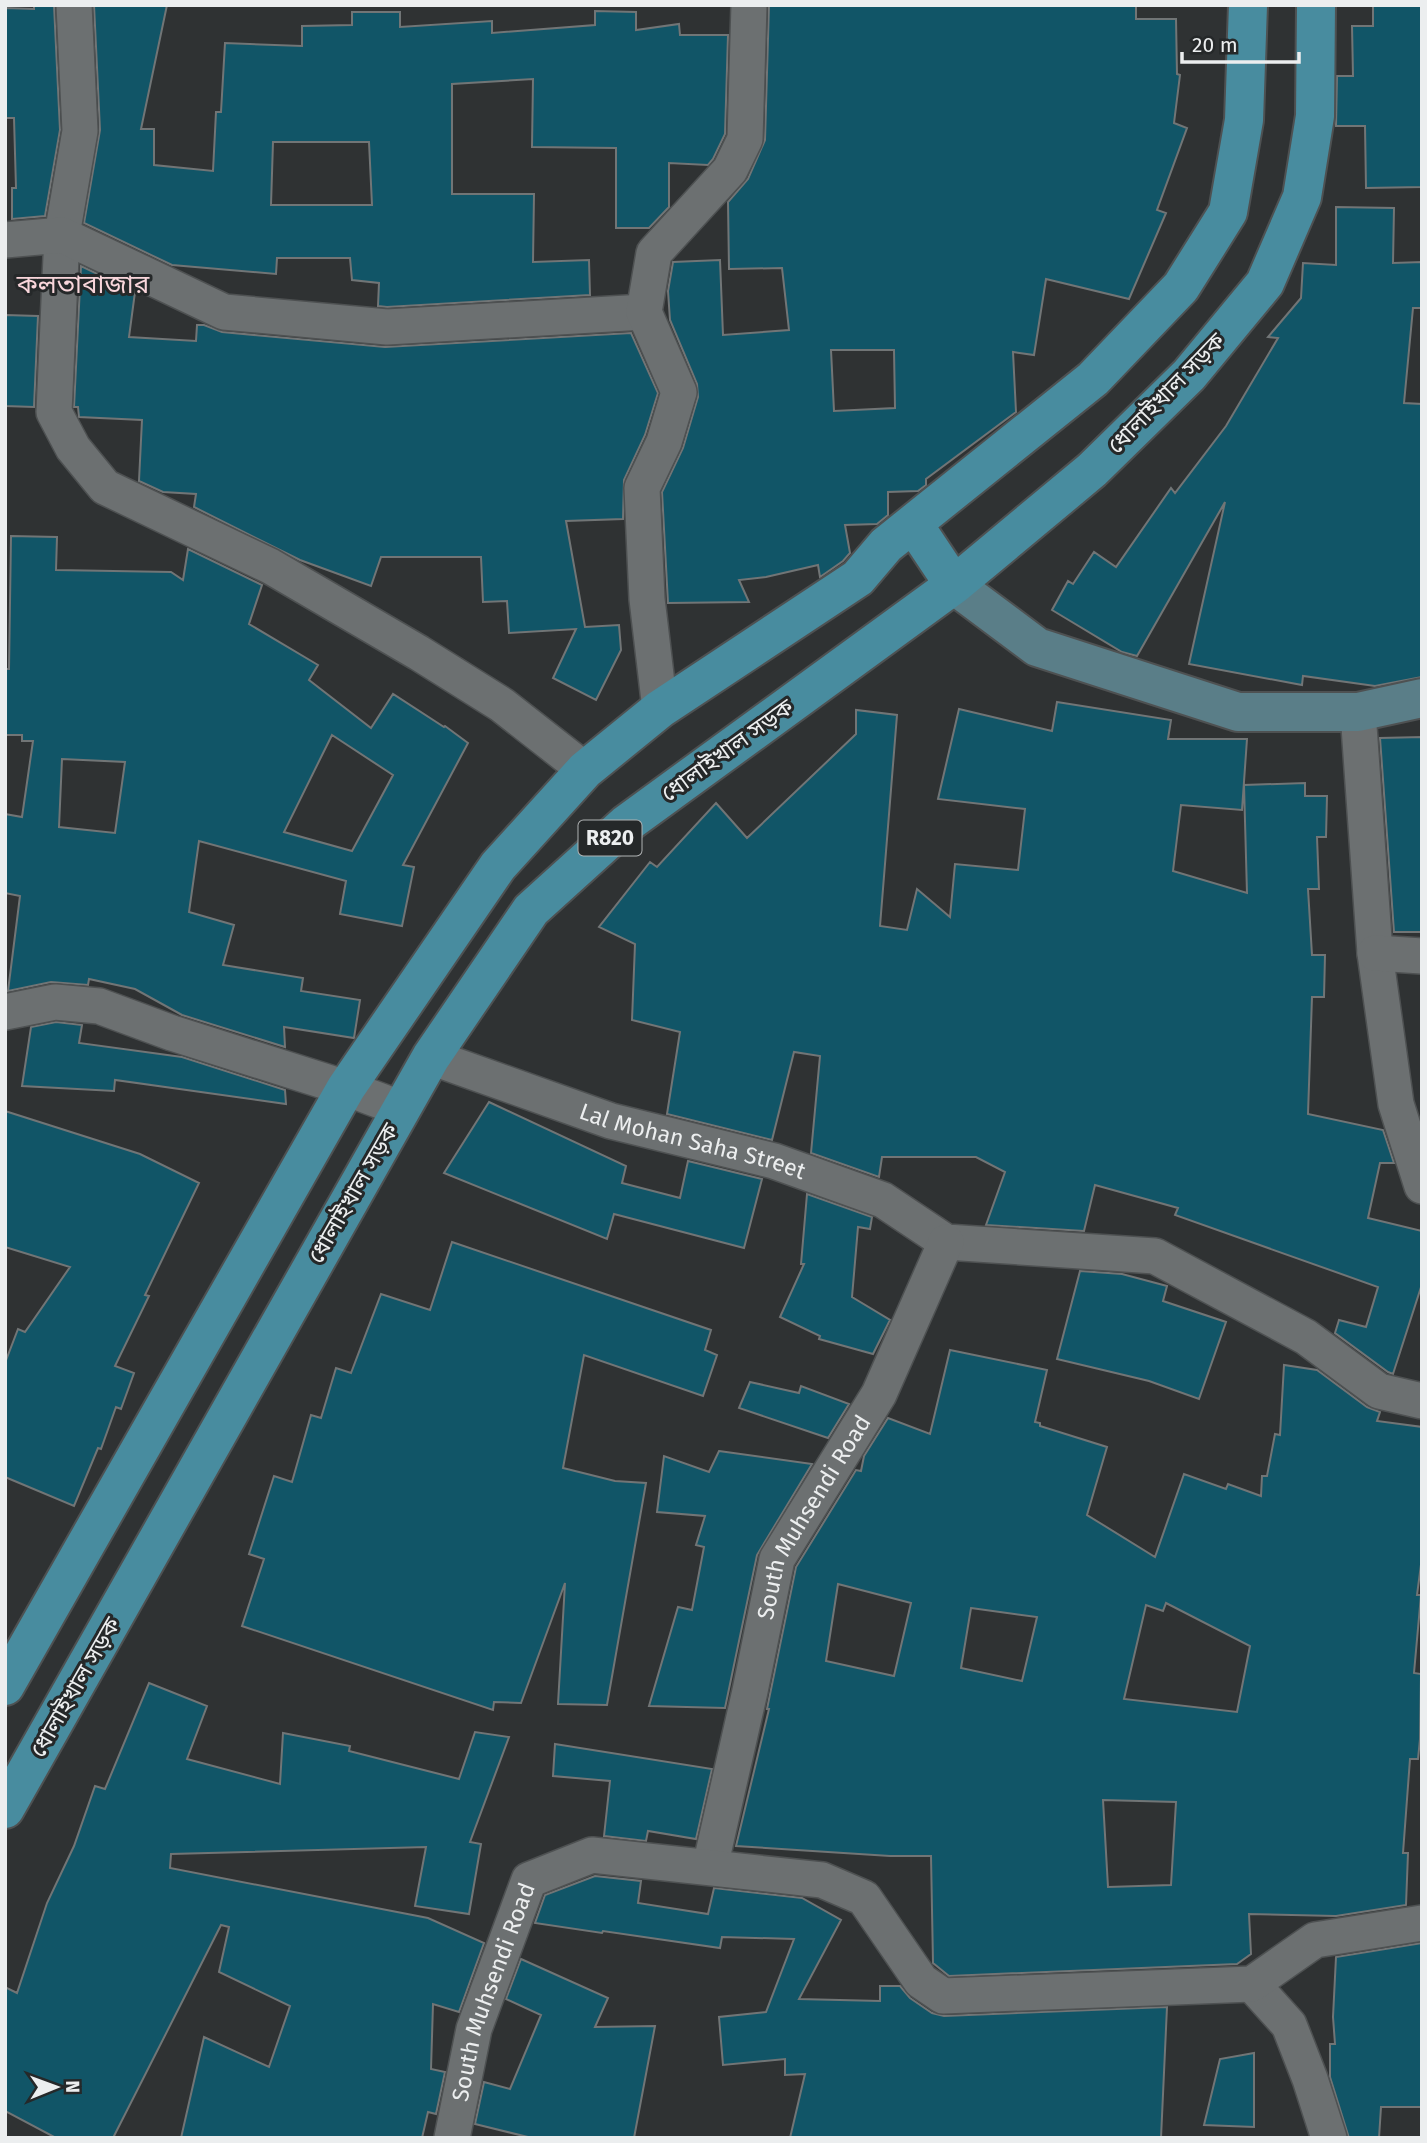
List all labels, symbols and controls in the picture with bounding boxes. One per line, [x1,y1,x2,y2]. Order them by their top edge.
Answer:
scale bar [1182,21,1299,65]
text: 20 m [1192,32,1238,58]
district label: কলতাবাজার [16,269,150,300]
street label: ধোলাইখাল সড়ক [1101,327,1231,459]
street label: ধোলাইখাল সড়ক [655,692,799,807]
road number: R820 [578,820,642,856]
street label: Lal Mohan Saha Street [576,1097,810,1185]
street label: ধোলাইখাল সড়ক [302,1118,405,1268]
street label: South Muhsendi Road [751,1410,877,1622]
street label: ধোলাইখাল সড়ক [24,1612,127,1762]
street label: South Muhsendi Road [446,1879,541,2104]
north arrow [21,2052,91,2122]
text: N [61,2080,84,2093]

